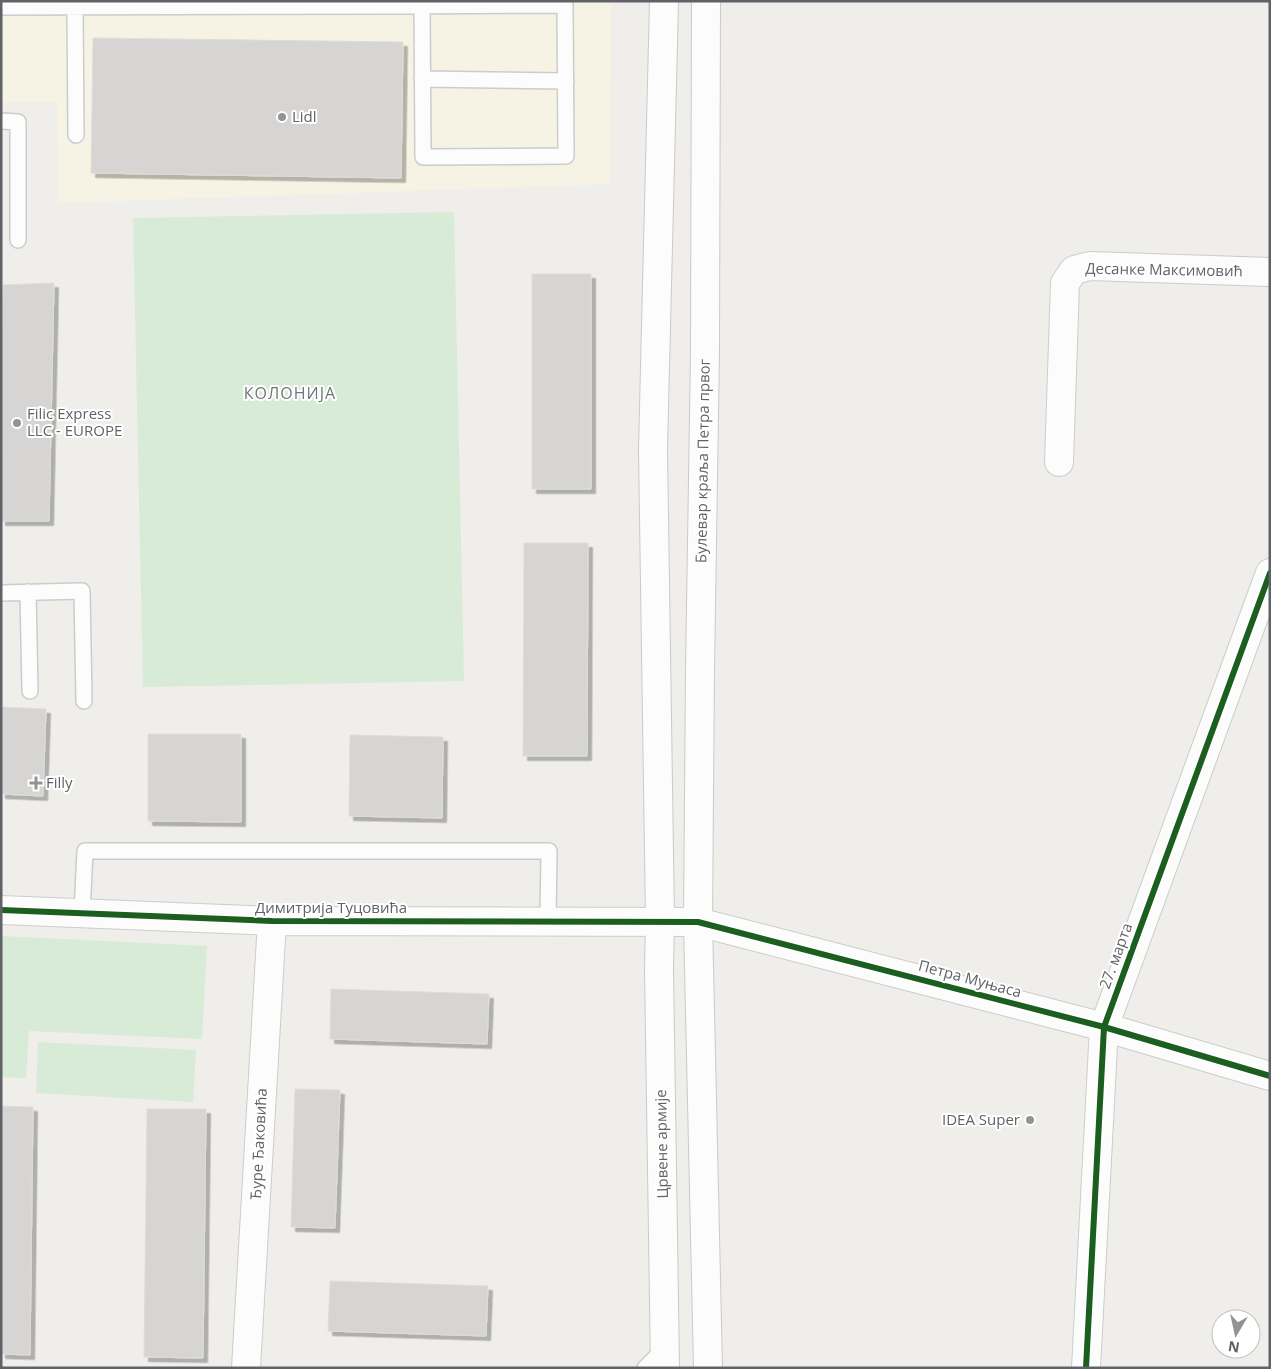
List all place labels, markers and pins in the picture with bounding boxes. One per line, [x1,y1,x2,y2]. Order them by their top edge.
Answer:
place label: Lidl [292,106,317,126]
marker: Lidl [276,111,288,123]
place label: Filic Express LLC - EUROPE [27,403,122,440]
marker: Filic Express LLC - EUROPE [11,417,23,429]
place label: Filly [46,772,73,792]
marker: Filly [30,777,42,789]
place label: IDEA Super [942,1109,1020,1129]
marker: IDEA Super [1024,1114,1036,1126]

